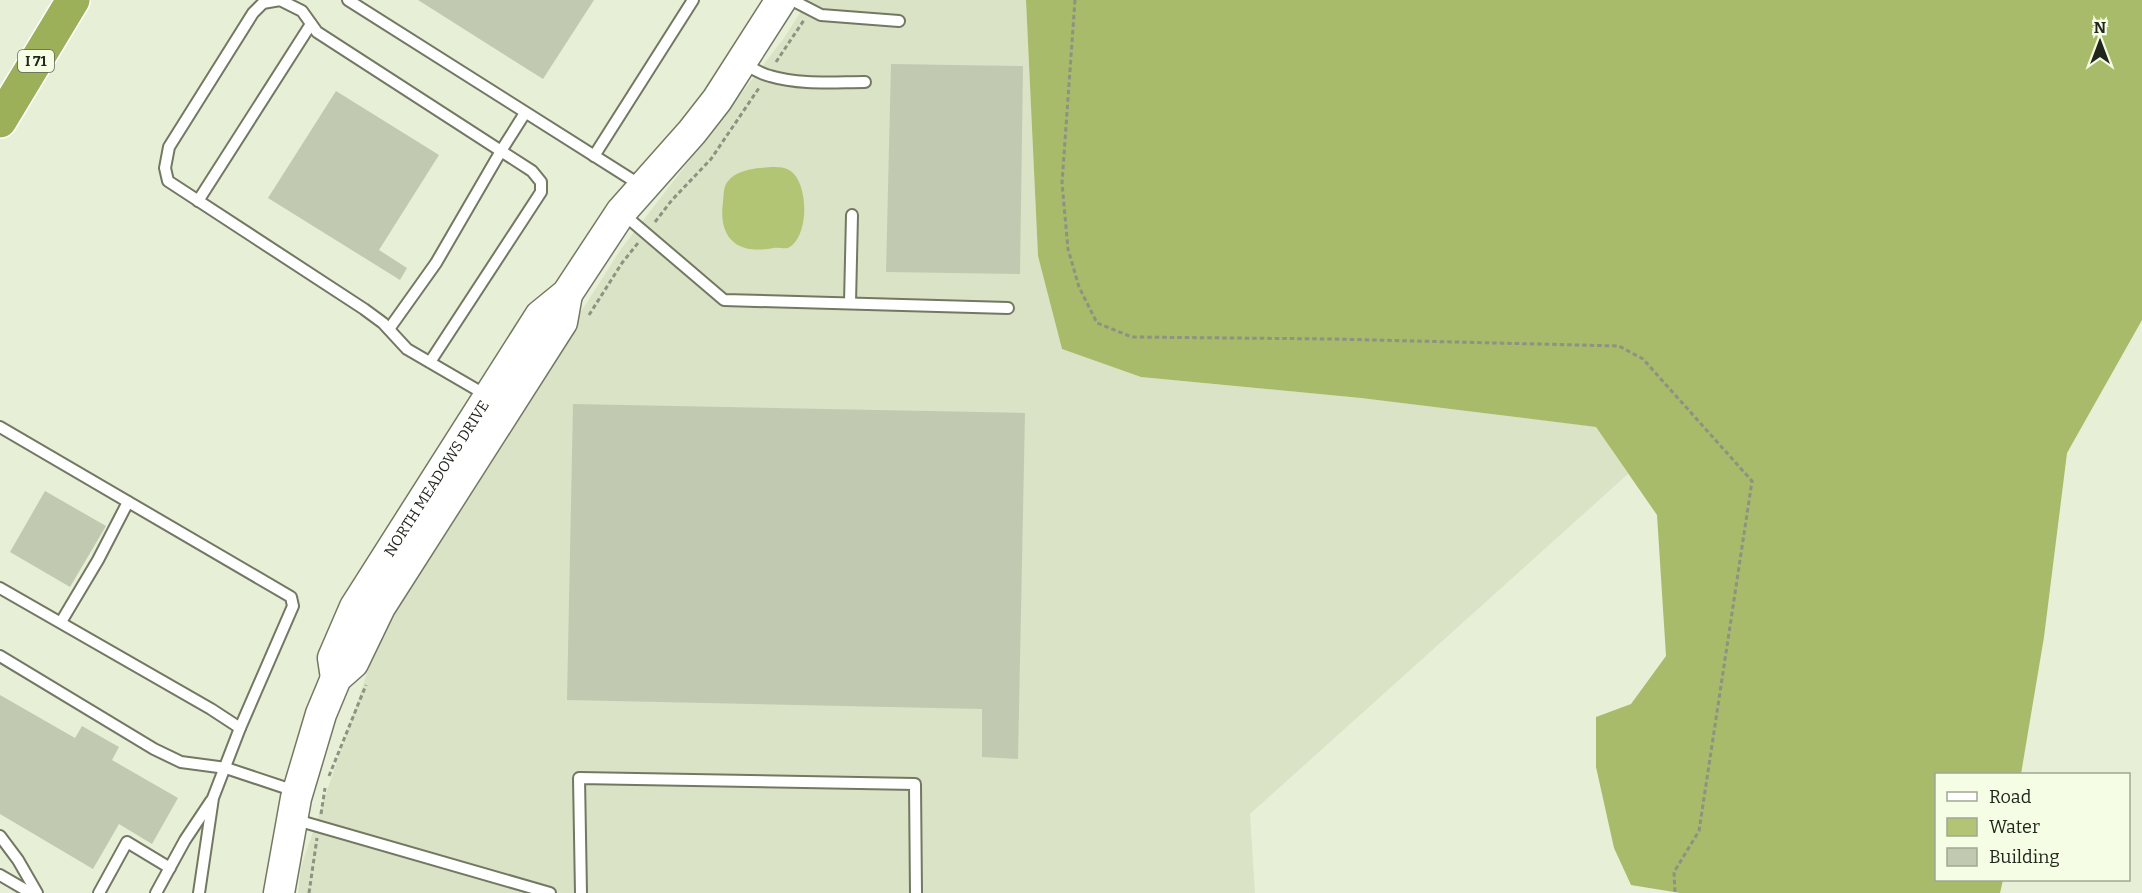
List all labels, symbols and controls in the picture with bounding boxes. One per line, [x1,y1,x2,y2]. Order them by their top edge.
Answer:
north arrow [2070,12,2130,72]
text: N [2094,18,2106,37]
road number: I 71 [18,50,54,72]
street label: NORTH MEADOWS DRIVE [380,397,493,560]
legend [1935,773,2130,881]
text: Road [1989,786,2032,808]
text: Water [1989,816,2040,838]
text: Building [1989,846,2060,868]

